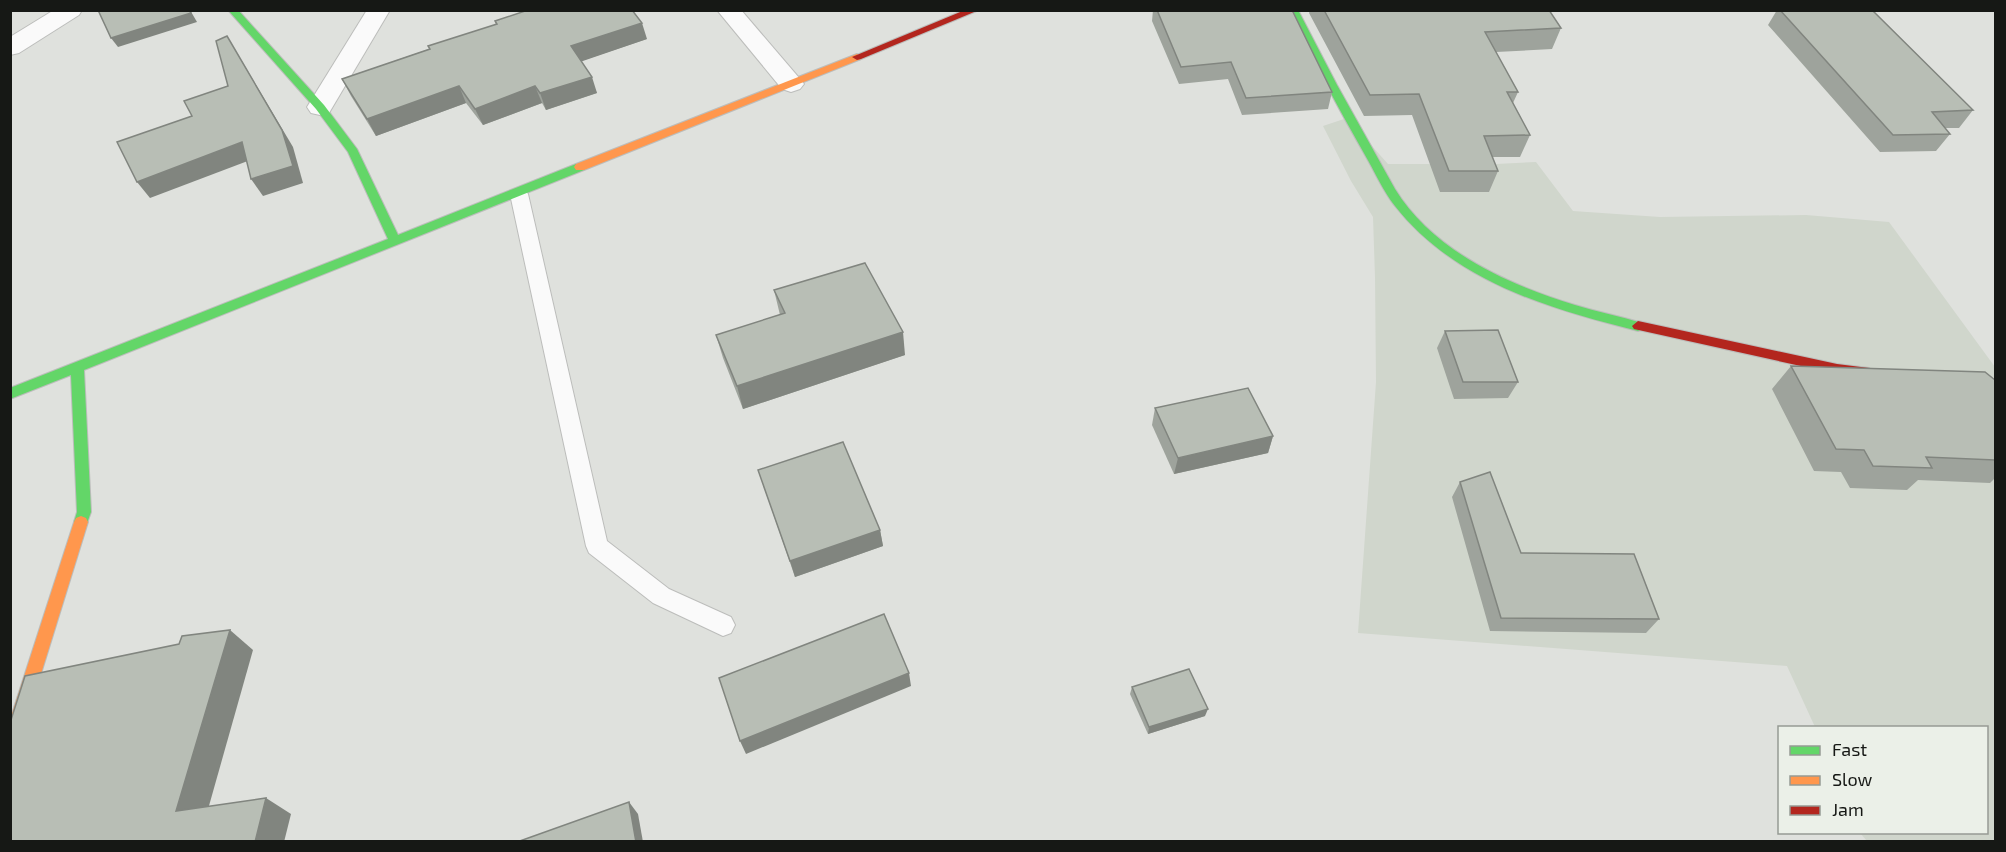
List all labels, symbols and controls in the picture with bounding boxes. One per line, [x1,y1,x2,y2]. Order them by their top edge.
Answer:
legend [1778,726,1988,834]
text: Fast [1832,738,1867,760]
text: Slow [1832,768,1873,790]
text: Jam [1832,798,1864,820]

